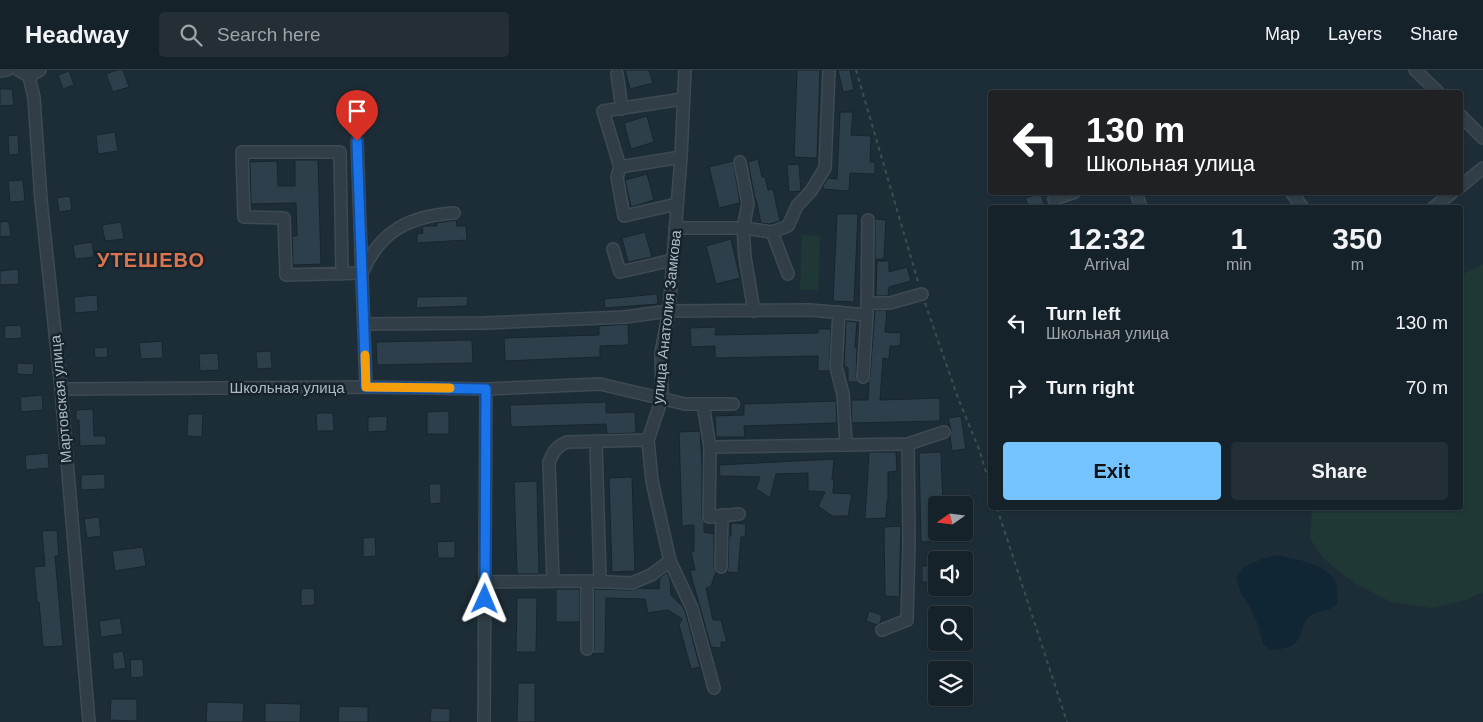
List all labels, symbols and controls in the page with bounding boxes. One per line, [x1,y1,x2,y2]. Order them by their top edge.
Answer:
search box [159,12,509,57]
text: Headway [25,21,129,48]
icon: search [177,21,205,49]
text: Search here [217,24,321,45]
text: Map [1265,24,1300,44]
text: Layers [1328,24,1382,44]
text: Share [1410,24,1458,44]
pin [336,90,378,141]
icon: arrive [343,97,371,125]
icon: left [1003,110,1068,175]
text: 130 m [1086,110,1185,149]
text: Школьная улица [1086,151,1255,176]
text: 12:32 [1069,222,1145,255]
text: 1 [1230,222,1247,255]
text: 350 [1332,222,1382,255]
street label: улица Анатолия Замкова [649,229,684,405]
district label: УТЕШЕВО [97,249,205,271]
text: Arrival [1084,256,1130,273]
text: min [1226,256,1252,273]
text: m [1351,256,1364,273]
text: Turn left [1046,303,1121,324]
icon: left [1003,309,1031,337]
text: 130 m [1395,312,1448,333]
text: Школьная улица [1046,325,1169,342]
street label: Мартовская улица [46,334,75,464]
icon: right [1003,374,1031,402]
text: Turn right [1046,377,1134,398]
text: 70 m [1406,377,1448,398]
street label: Школьная улица [229,379,345,396]
button: Exit [1003,442,1221,500]
button: Share [1231,442,1448,500]
north arrow [928,496,972,541]
map controls [928,496,973,706]
button: sound [928,551,973,596]
position arrow [458,572,510,624]
button: search [928,606,973,651]
button: layers [928,661,973,706]

